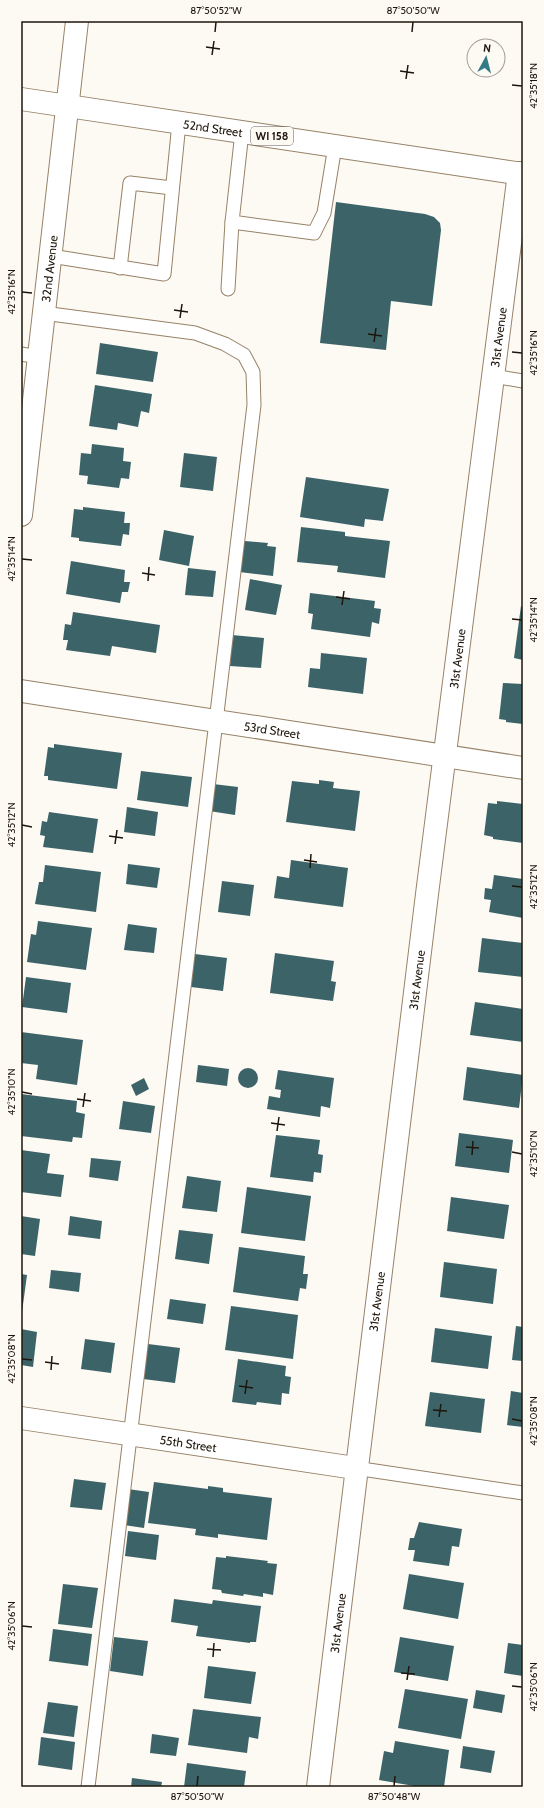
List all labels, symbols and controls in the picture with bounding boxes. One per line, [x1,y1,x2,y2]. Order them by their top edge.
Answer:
text: 87°50'52"W [190,4,242,17]
text: 87°50'50"W [386,4,440,17]
north arrow [466,38,506,78]
text: N [483,41,492,55]
text: 42°35'18"N [527,63,540,109]
street label: 52nd Street [182,116,244,139]
road number: WI 158 [251,127,293,145]
street label: 32nd Avenue [38,234,60,303]
text: 42°35'16"N [5,269,18,315]
street label: 31st Avenue [487,306,509,368]
text: 42°35'16"N [527,330,540,376]
text: 42°35'14"N [5,536,18,582]
text: 42°35'14"N [527,597,540,643]
street label: 31st Avenue [446,628,468,689]
street label: 53rd Street [243,718,301,741]
text: 42°35'12"N [5,802,18,848]
text: 42°35'12"N [527,864,540,910]
street label: 31st Avenue [405,949,427,1011]
text: 42°35'10"N [5,1069,18,1115]
text: 42°35'10"N [527,1131,540,1177]
street label: 31st Avenue [365,1271,387,1332]
text: 42°35'08"N [5,1334,18,1384]
text: 42°35'08"N [527,1396,540,1446]
street label: 55th Street [159,1431,218,1455]
street label: 31st Avenue [326,1592,348,1654]
text: 42°35'06"N [5,1601,18,1651]
text: 42°35'06"N [527,1662,540,1712]
text: 87°50'50"W [170,1790,224,1803]
text: 87°50'48"W [368,1790,421,1803]

